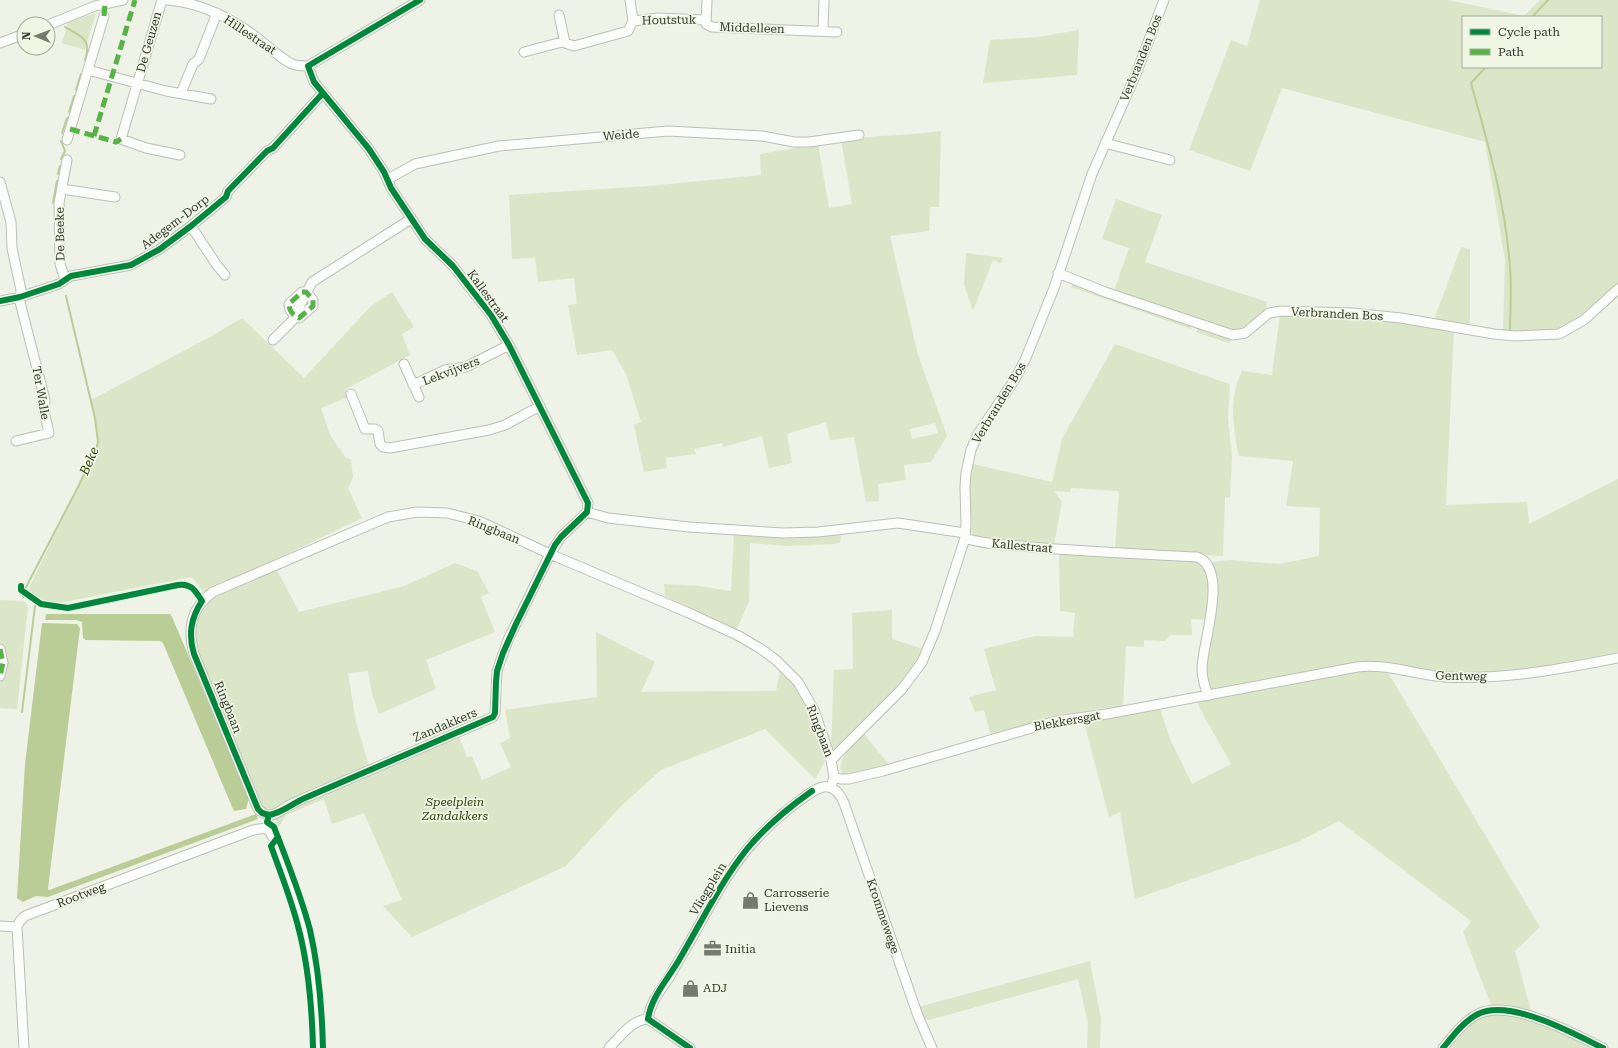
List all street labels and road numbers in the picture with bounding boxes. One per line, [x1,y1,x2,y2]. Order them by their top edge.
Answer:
street label: De Geuzen [134,10,164,74]
street label: Hillestraat [221,12,279,58]
street label: Verbranden Bos [1117,12,1165,103]
street label: Houtstuk [642,13,697,27]
street label: Middelleen [719,20,785,36]
street label: Weide [602,126,640,144]
street label: Adegem-Dorp [138,192,212,252]
street label: De Beeke [53,206,67,261]
street label: Kallestraat [464,267,512,325]
street label: Verbranden Bos [1291,305,1384,323]
street label: Lekvijvers [421,354,482,388]
street label: Verbranden Bos [969,360,1029,446]
street label: Ter Walle [29,365,53,421]
street label: Ringbaan [466,513,522,547]
street label: Kallestraat [991,536,1054,556]
street label: Gentweg [1435,669,1487,683]
street label: Ringbaan [211,679,245,735]
street label: Ringbaan [804,703,836,759]
street label: Zandakkers [411,705,479,745]
street label: Blekkersgat [1033,708,1102,734]
street label: Vliegplein [687,860,729,918]
street label: Krommewege [864,877,903,956]
street label: Rootweg [55,879,107,911]

